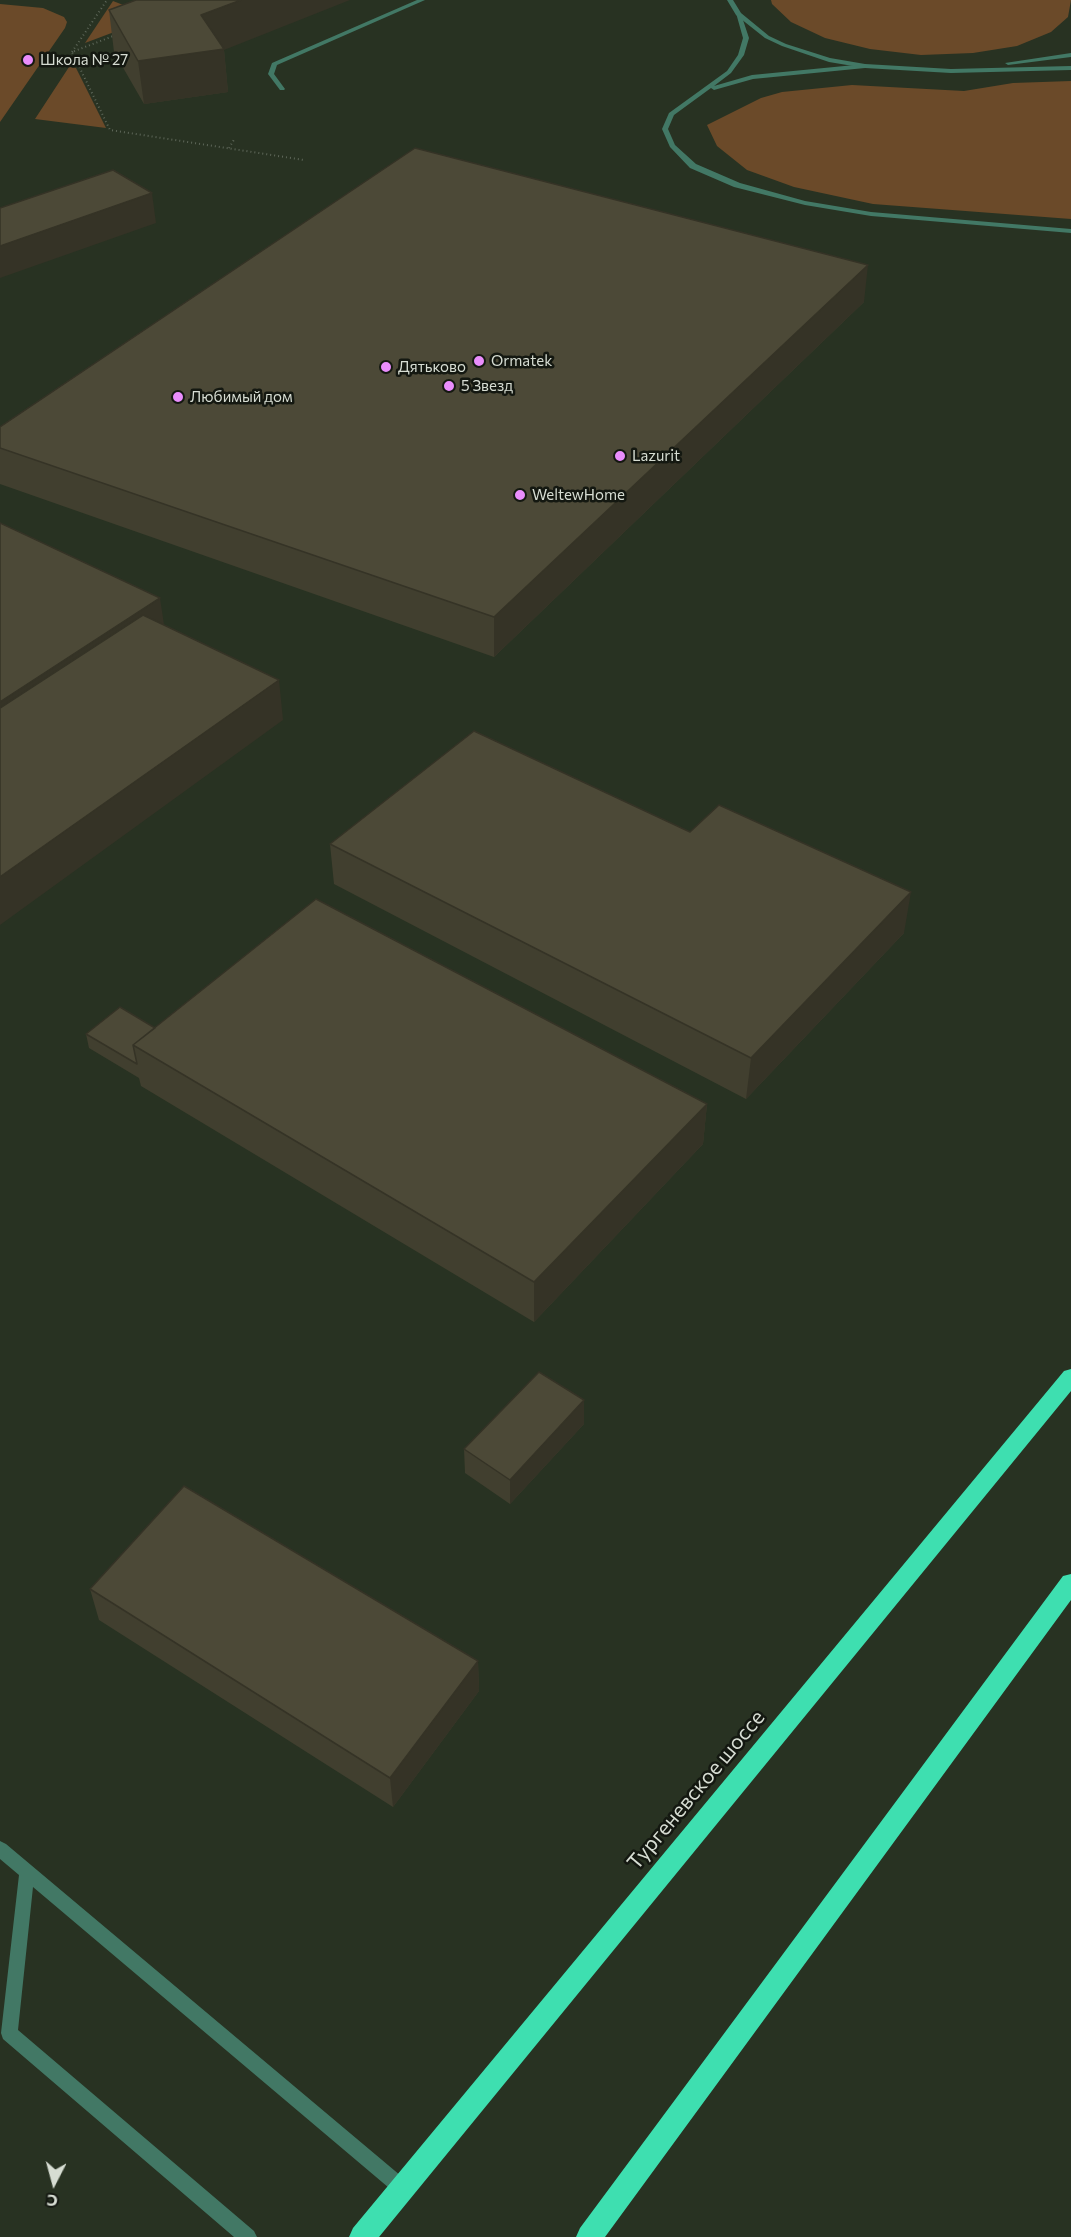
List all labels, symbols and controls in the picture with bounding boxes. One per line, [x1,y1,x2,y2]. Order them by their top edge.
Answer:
place label: Школа № 27 [40,51,128,69]
marker: Школа № 27 [21,53,35,67]
place label: Ormatek [491,352,552,370]
marker: Ormatek [472,354,486,368]
place label: Дятьково [398,358,466,376]
marker: Дятьково [379,360,393,374]
place label: 5 Звезд [461,377,513,395]
marker: 5 Звезд [442,379,456,393]
place label: Любимый дом [190,388,293,406]
marker: Любимый дом [171,390,185,404]
place label: Lazurit [632,447,680,465]
marker: Lazurit [613,449,627,463]
place label: WeltewHome [532,486,625,504]
marker: WeltewHome [513,488,527,502]
street label: Тургеневское шоссе [622,1705,770,1875]
north arrow [24,2153,84,2213]
text: С [46,2191,58,2211]

